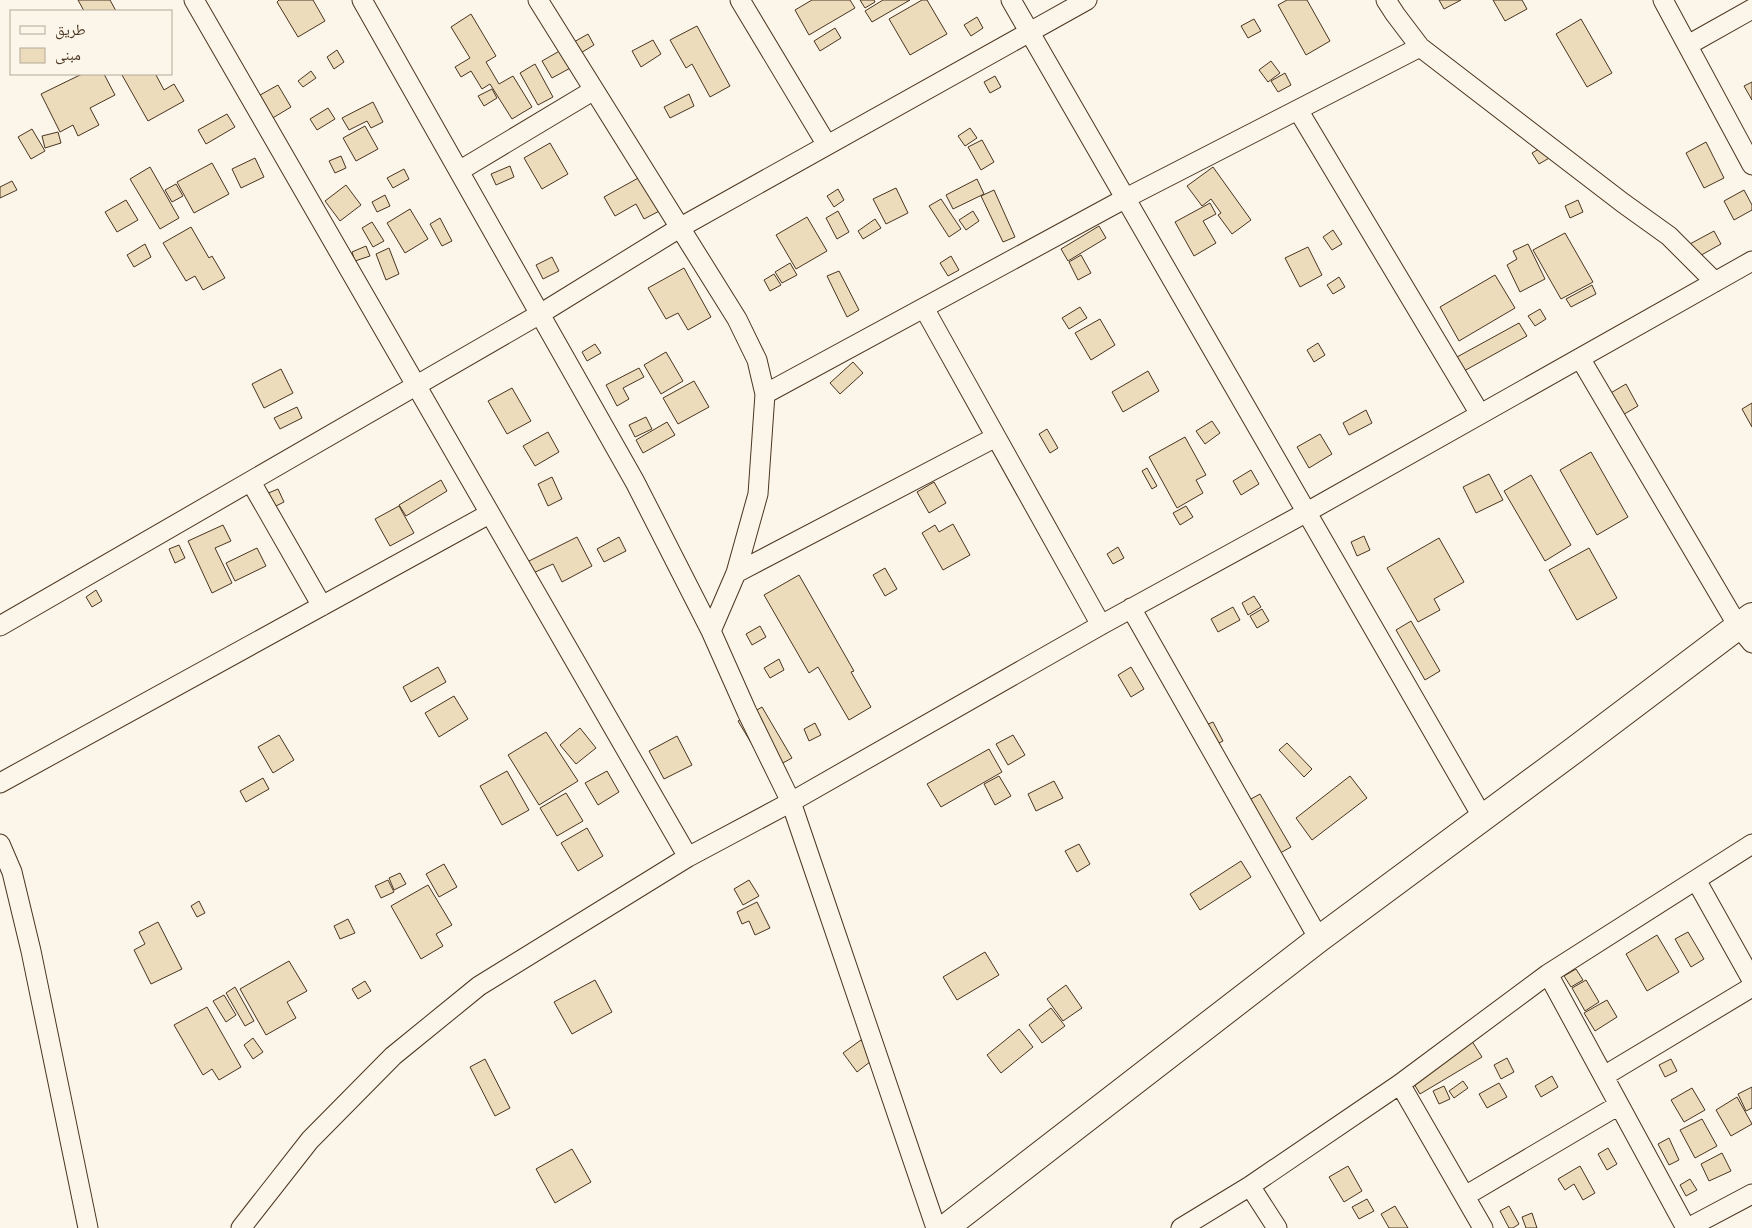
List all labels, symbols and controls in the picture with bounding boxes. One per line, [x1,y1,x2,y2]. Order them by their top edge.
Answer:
legend [10,10,172,75]
text: طريق [55,19,86,40]
text: مبنى [55,44,81,65]

